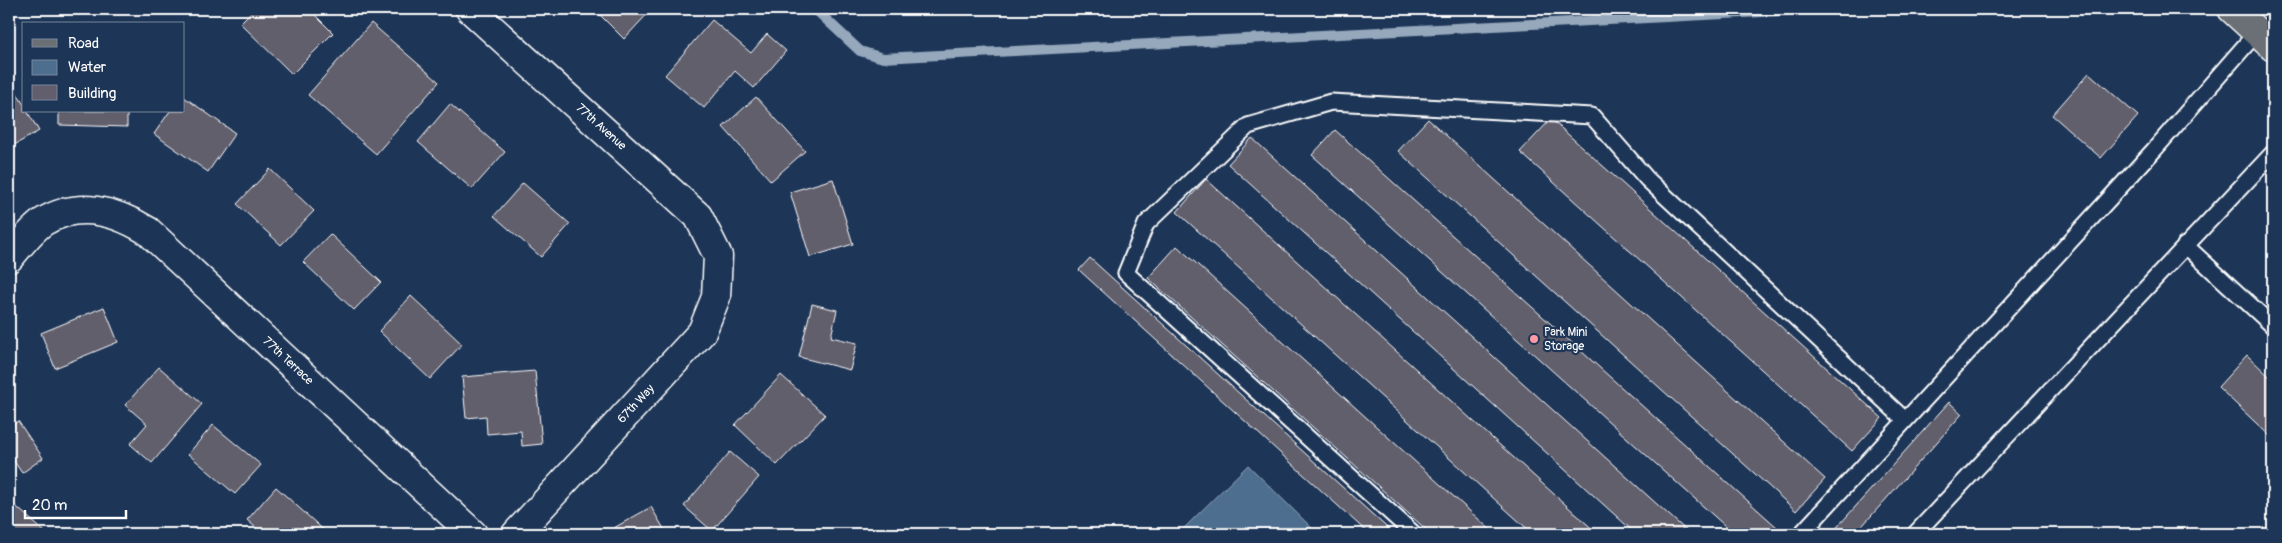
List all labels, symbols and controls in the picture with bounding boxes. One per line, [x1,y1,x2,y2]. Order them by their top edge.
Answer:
legend [22,22,185,112]
text: Road [68,34,99,53]
text: Water [68,58,107,77]
text: Building [68,84,116,103]
street label: 77th Avenue [573,100,629,154]
place label: Park Mini Storage [1544,325,1587,354]
marker: Park Mini Storage [1528,333,1540,345]
street label: 77th Terrace [260,334,316,388]
street label: 67th Way [614,382,658,426]
scale bar [25,488,126,520]
text: 20 m [32,496,67,515]

